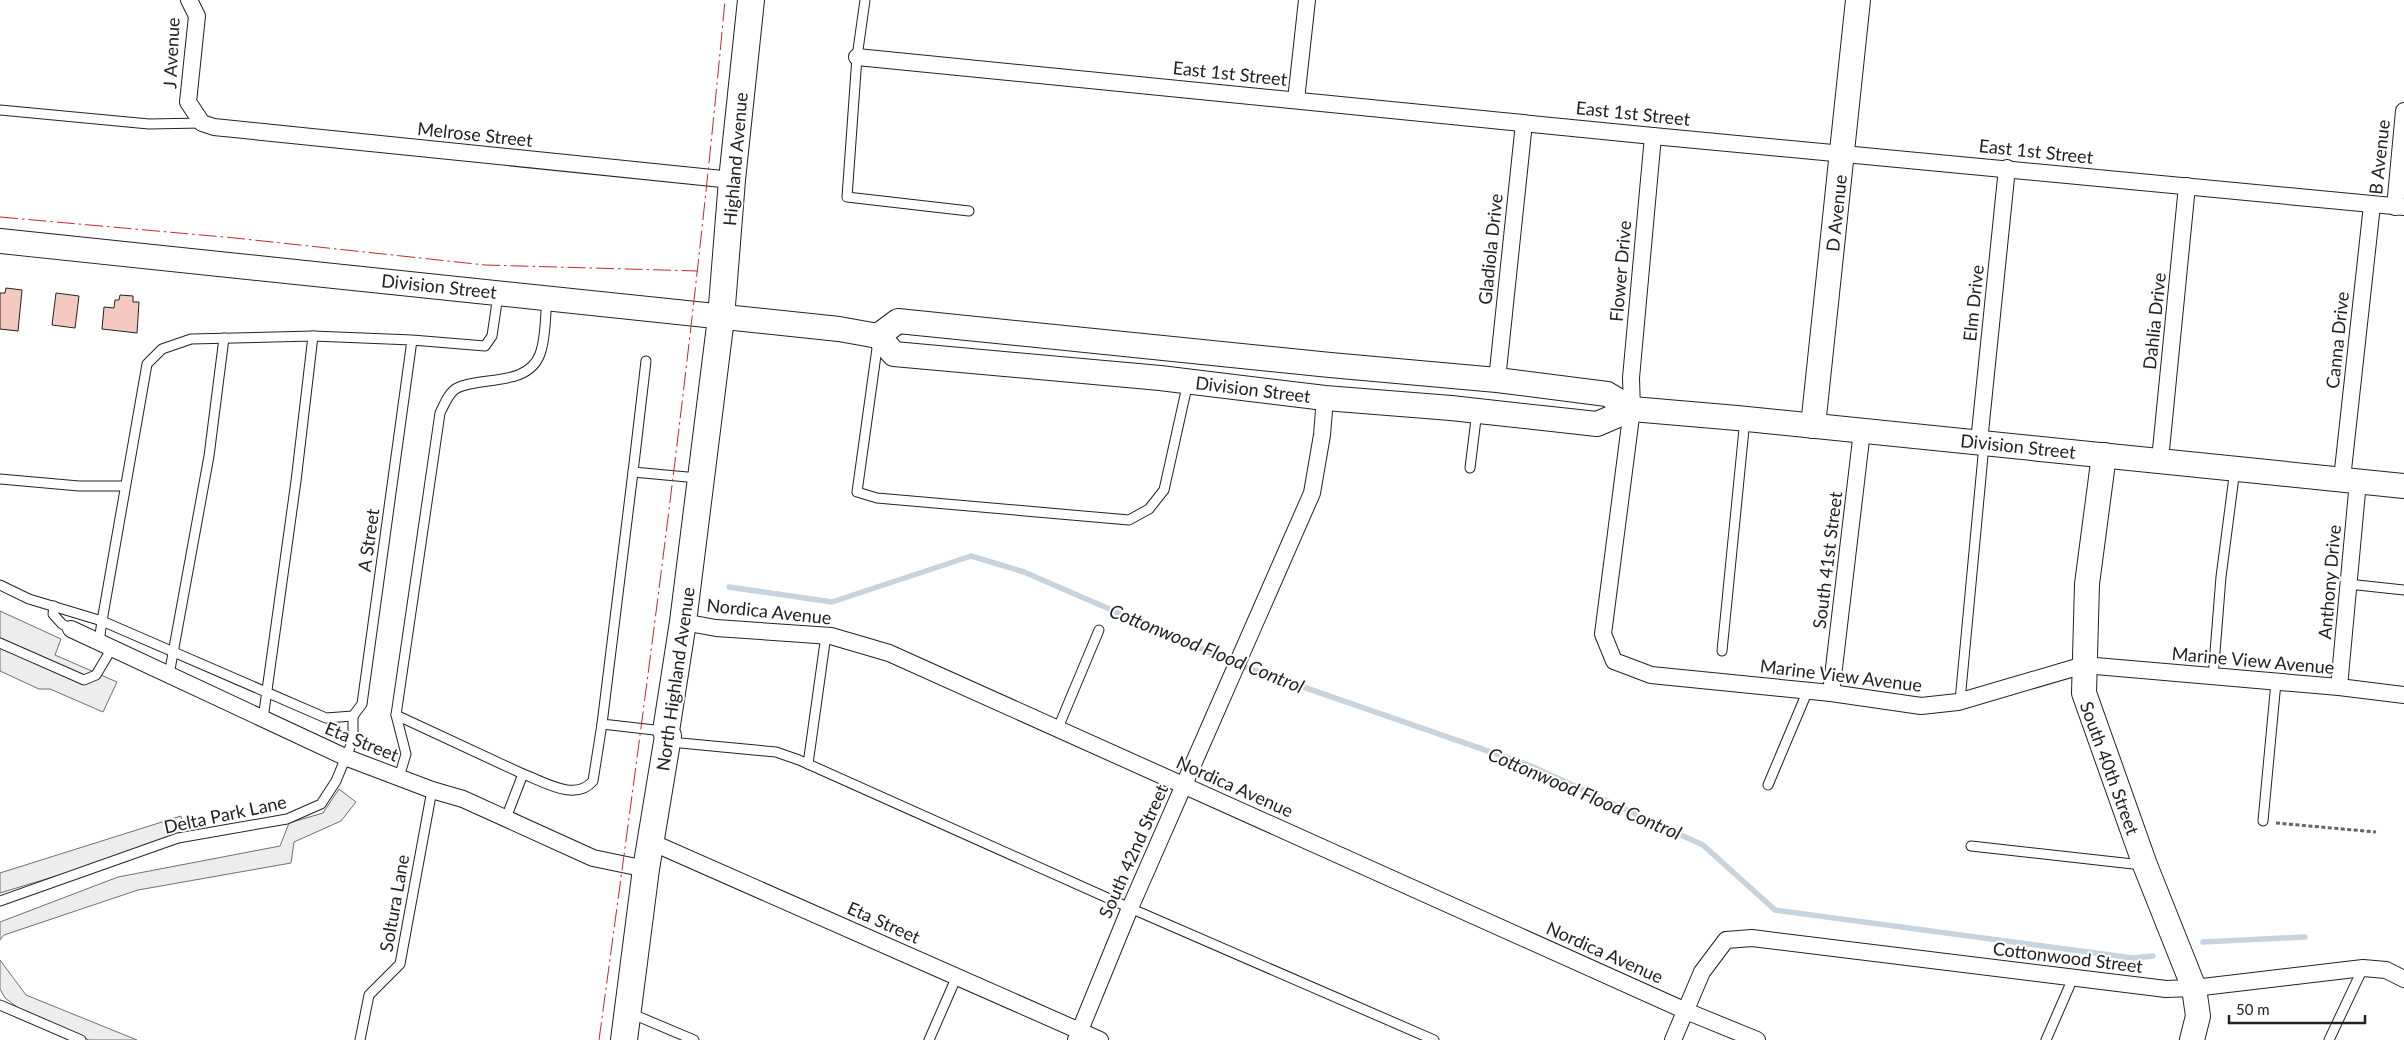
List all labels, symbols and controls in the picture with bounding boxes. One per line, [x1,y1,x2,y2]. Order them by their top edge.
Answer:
street label: J Avenue [158,17,184,89]
street label: East 1st Street [1172,56,1289,90]
street label: Highland Avenue [718,91,752,227]
street label: East 1st Street [1575,96,1692,130]
street label: Melrose Street [416,117,534,151]
street label: B Avenue [2364,118,2394,196]
street label: East 1st Street [1978,134,2095,168]
street label: D Avenue [1821,173,1851,253]
street label: Gladiola Drive [1473,192,1507,306]
street label: Flower Drive [1605,219,1635,323]
street label: Elm Drive [1958,264,1988,342]
street label: Division Street [380,269,498,303]
street label: Dahlia Drive [2138,271,2170,371]
street label: Canna Drive [2321,290,2353,390]
street label: Division Street [1194,371,1312,407]
street label: Division Street [1959,429,2077,463]
street label: South 41st Street [1808,490,1846,630]
street label: A Street [353,506,383,573]
street label: Anthony Drive [2313,524,2345,640]
street label: North Highland Avenue [651,586,699,772]
street label: Nordica Avenue [705,594,833,628]
water label: Cottonwood Flood Control [1106,598,1308,698]
street label: Marine View Avenue [2171,642,2335,678]
street label: Marine View Avenue [1759,654,1923,696]
street label: South 40th Street [2076,698,2145,838]
street label: Eta Street [322,716,403,766]
water label: Cottonwood Flood Control [1485,742,1685,844]
street label: Nordica Avenue [1173,750,1297,822]
street label: South 42nd Street [1094,780,1173,921]
street label: Delta Park Lane [162,790,288,838]
street label: Soltura Lane [375,853,413,953]
street label: Eta Street [844,896,924,948]
street label: Nordica Avenue [1543,916,1667,988]
street label: Cottonwood Street [1992,937,2145,977]
scale bar [2229,992,2365,1024]
text: 50 m [2236,1000,2270,1018]

